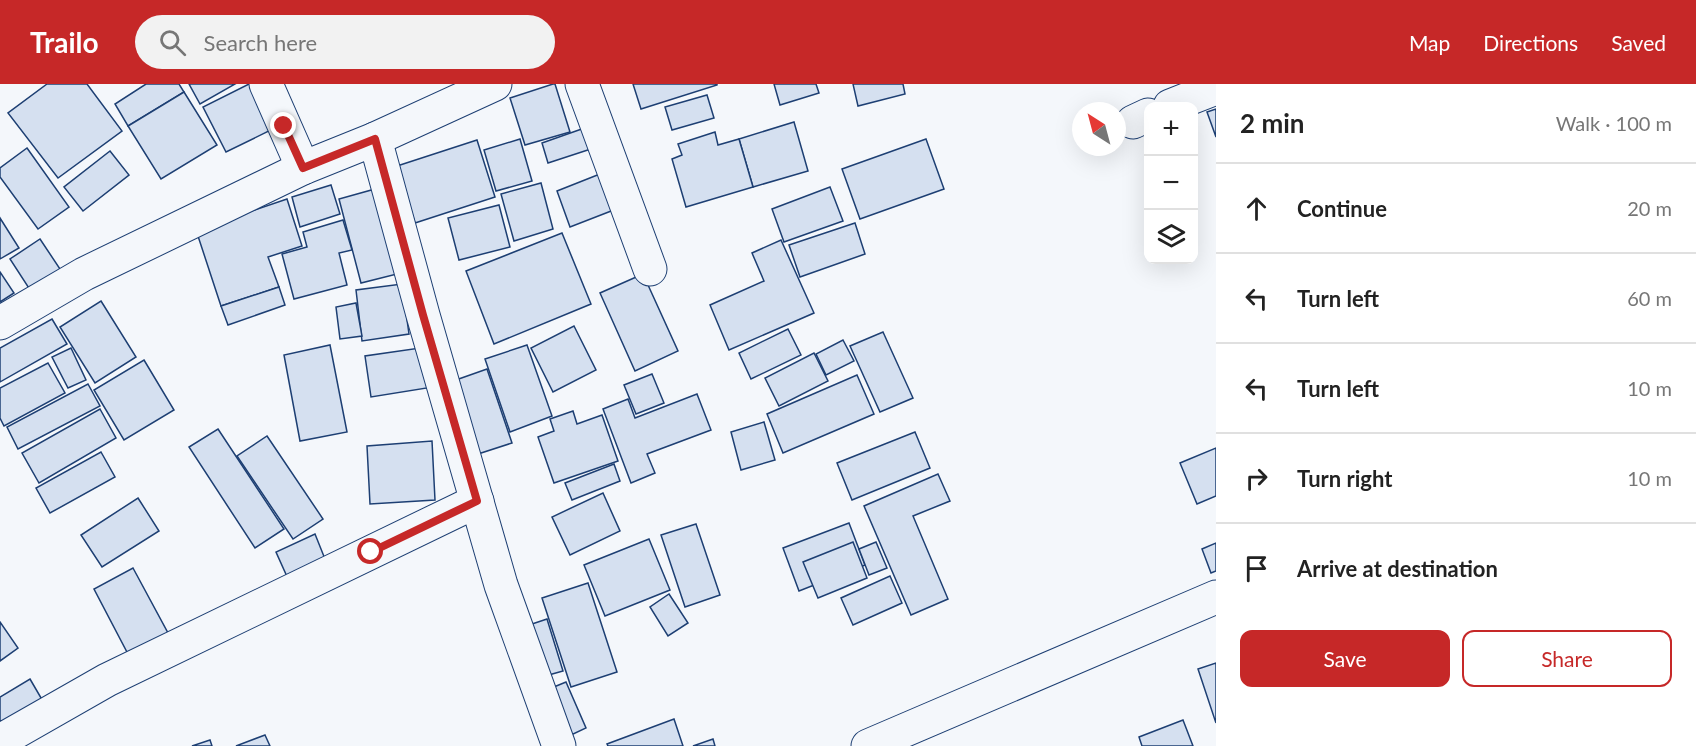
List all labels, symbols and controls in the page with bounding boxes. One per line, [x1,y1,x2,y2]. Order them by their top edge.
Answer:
search box [135,15,555,69]
text: Trailo [30,25,99,59]
icon: search [156,26,189,59]
text: Search here [204,29,317,56]
text: Map [1409,30,1450,55]
text: Directions [1483,30,1578,55]
text: Saved [1611,30,1666,55]
north arrow [1072,102,1126,156]
map controls [1144,102,1198,264]
button: + [1144,102,1198,156]
text: 2 min [1240,107,1304,139]
text: Walk · 100 m [1556,111,1672,135]
route end [270,112,296,138]
button: − [1144,156,1198,210]
icon: ahead [1240,192,1273,225]
text: Continue [1297,195,1387,222]
text: 20 m [1627,196,1672,220]
button: layers [1144,210,1198,264]
icon: left [1240,282,1273,315]
text: Turn left [1297,285,1379,312]
text: 60 m [1627,286,1672,310]
icon: left [1240,372,1273,405]
text: Turn left [1297,375,1379,402]
text: 10 m [1627,376,1672,400]
icon: right [1240,462,1273,495]
text: Turn right [1297,465,1392,492]
text: 10 m [1627,466,1672,490]
route start [357,538,383,564]
icon: arrive [1240,552,1273,585]
text: Arrive at destination [1297,555,1498,582]
button: Save [1240,630,1450,687]
button: Share [1462,630,1672,687]

